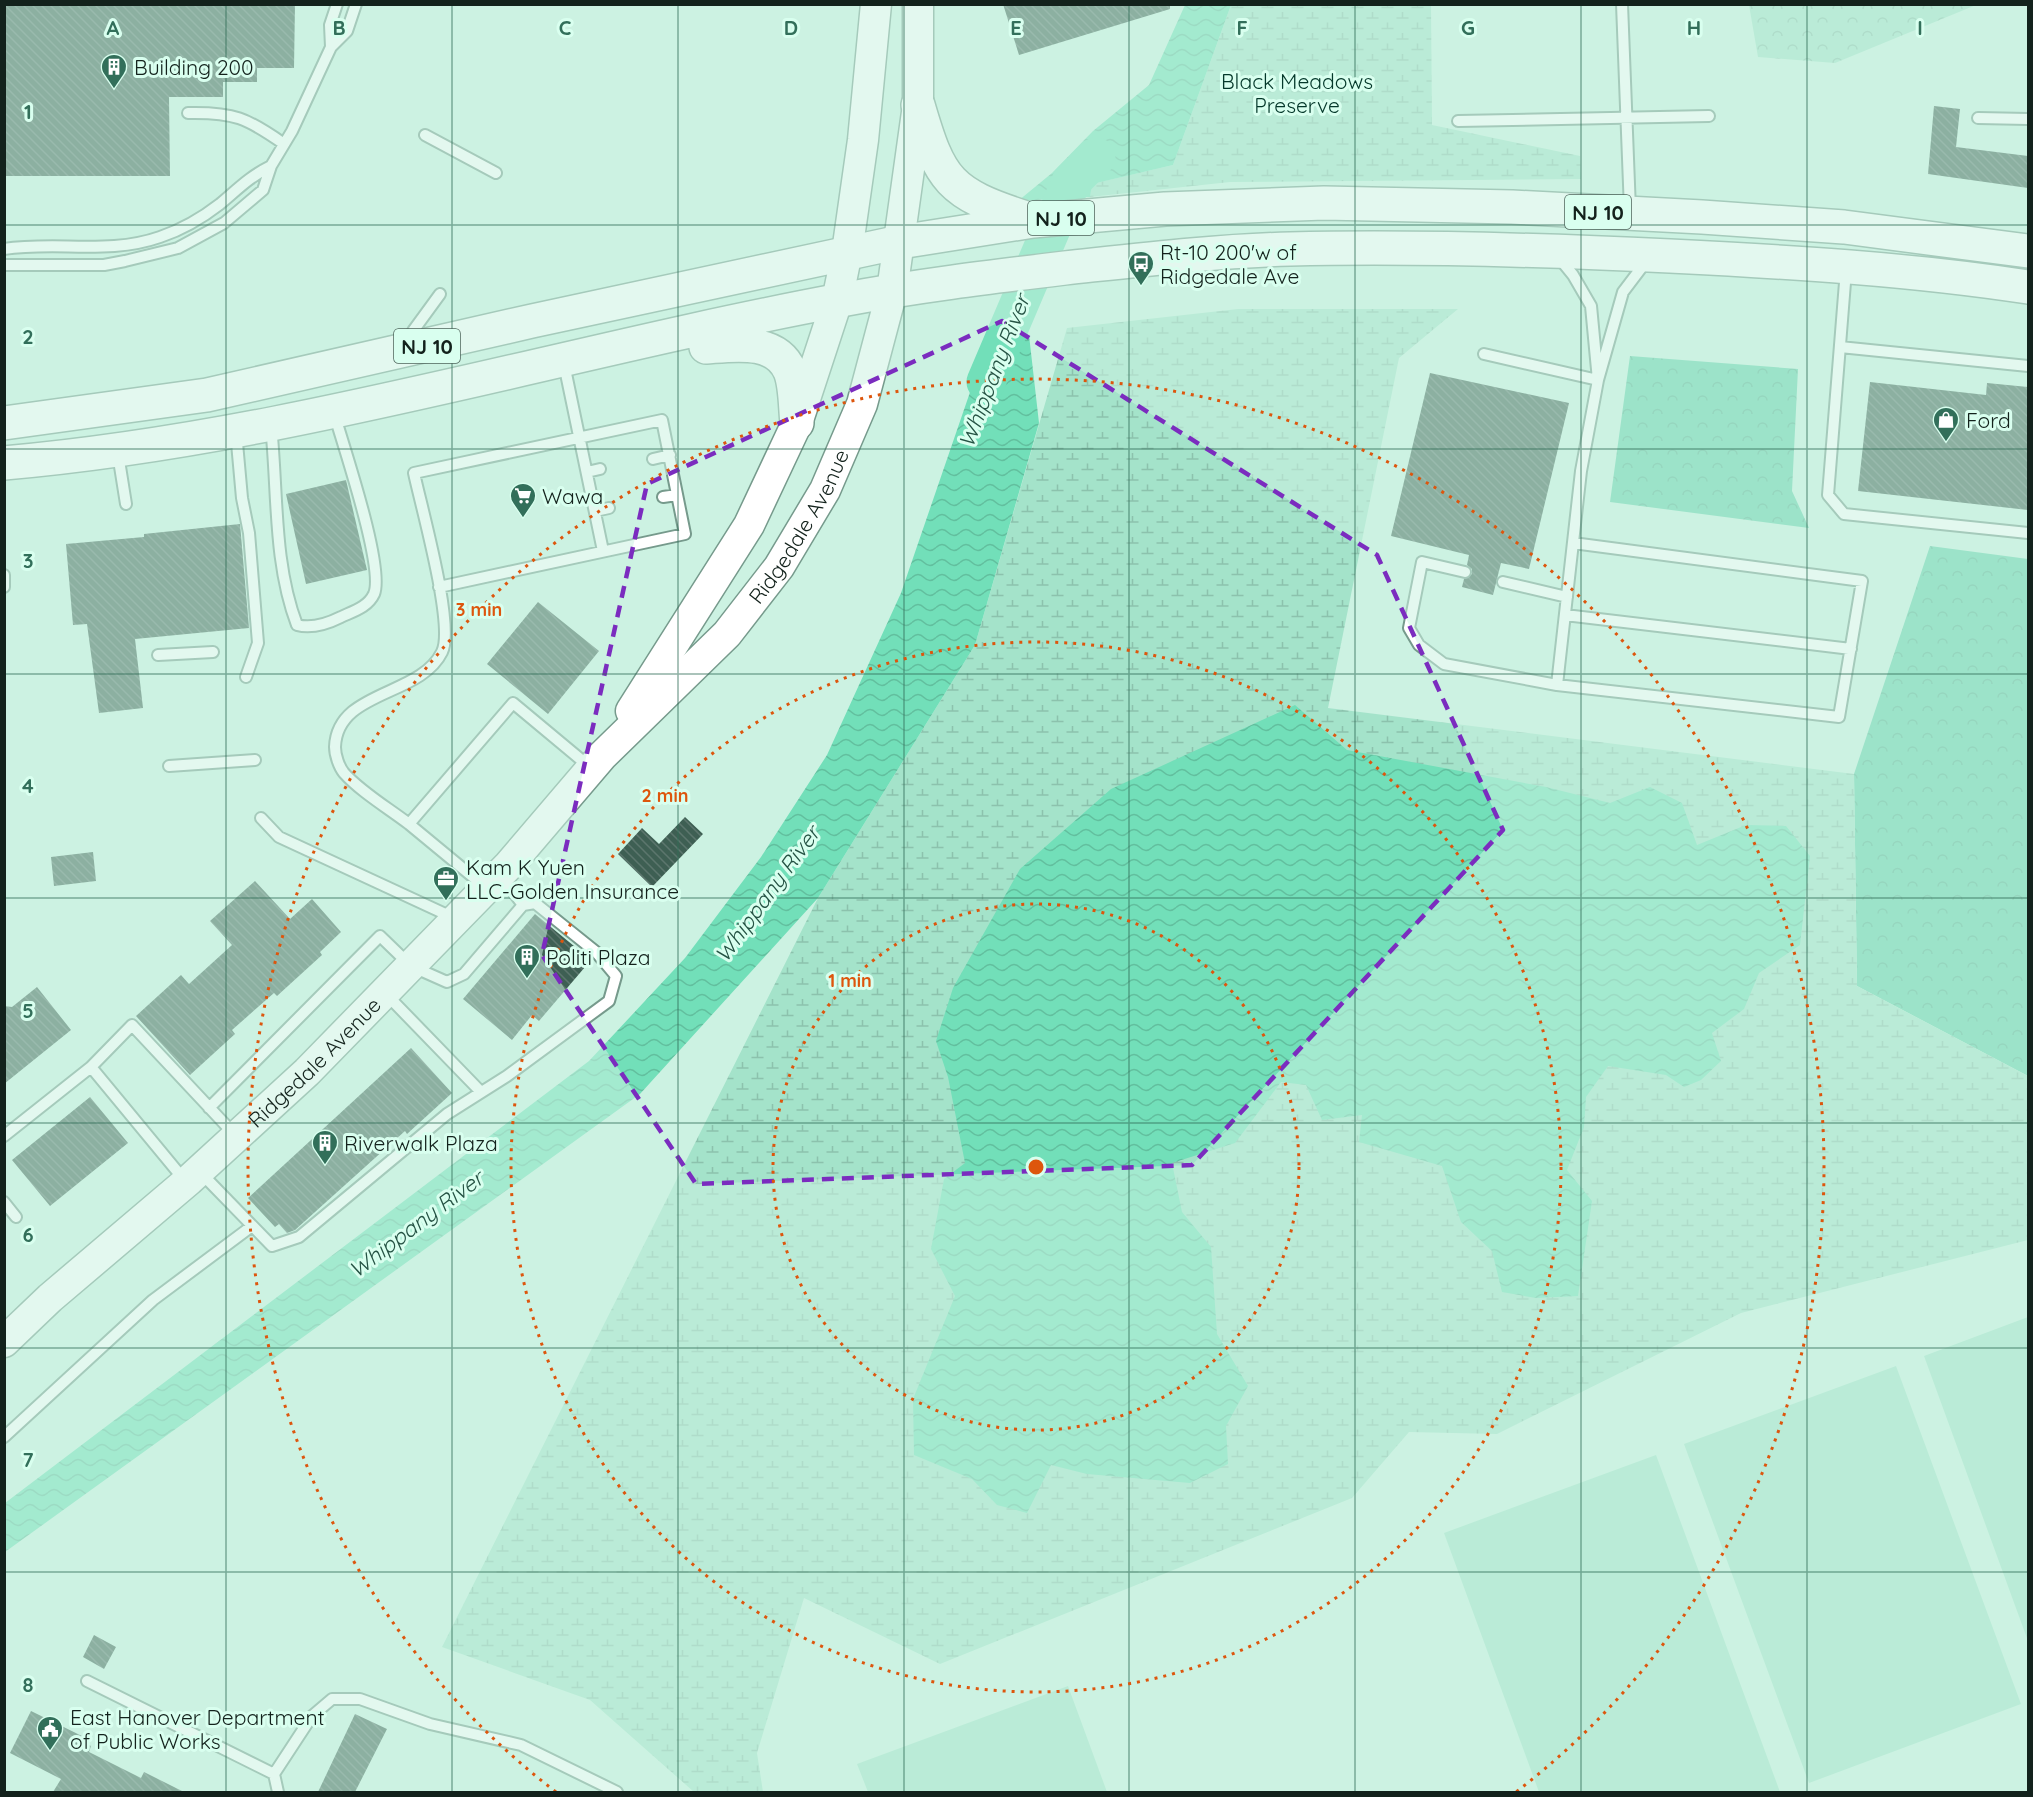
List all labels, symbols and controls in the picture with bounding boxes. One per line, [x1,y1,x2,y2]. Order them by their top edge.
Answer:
text: A [107,15,120,40]
text: B [332,15,346,40]
text: C [559,15,572,40]
text: D [784,15,798,40]
text: E [1010,15,1022,40]
text: F [1236,15,1248,40]
text: G [1461,15,1475,40]
text: H [1687,15,1701,40]
text: I [1917,15,1923,40]
building icon: Building 200 [99,52,129,90]
place label: Building 200 [134,54,254,80]
park label: Black Meadows Preserve [1221,68,1373,118]
text: 1 [24,99,32,124]
road number: NJ 10 [1565,195,1631,229]
road number: NJ 10 [1028,201,1094,235]
place label: Rt-10 200'w of Ridgedale Ave [1160,239,1299,289]
bus stop icon: Rt-10 200'w of Ridgedale Ave [1126,249,1156,287]
water label: Whippany River [952,288,1037,451]
text: 2 [22,324,34,349]
road number: NJ 10 [394,329,460,363]
shop icon: Ford [1931,405,1961,443]
place label: Ford [1966,407,2011,433]
street label: Ridgedale Avenue [743,445,854,609]
supermarket icon: Wawa [508,481,538,519]
place label: Wawa [542,483,603,509]
text: 3 [23,548,33,573]
text: 3 min [456,598,502,621]
text: 4 [22,773,34,798]
text: 2 min [642,784,688,807]
water label: Whippany River [708,818,827,968]
place label: Kam K Yuen LLC-Golden Insurance [466,854,679,904]
office icon: Kam K Yuen LLC-Golden Insurance [431,864,461,902]
building icon: Politi Plaza [512,942,542,980]
place label: Politi Plaza [546,944,651,970]
text: 1 min [828,969,872,992]
street label: Ridgedale Avenue [242,992,386,1133]
text: 5 [22,998,34,1023]
building icon: Riverwalk Plaza [310,1128,340,1166]
place label: Riverwalk Plaza [344,1130,498,1156]
centre of rings [1026,1157,1046,1177]
water label: Whippany River [343,1163,491,1284]
text: 6 [22,1222,34,1247]
text: 7 [23,1447,34,1472]
text: 8 [23,1672,34,1697]
place label: East Hanover Department of Public Works [70,1704,325,1754]
public building icon: East Hanover Department of Public Works [35,1714,65,1752]

